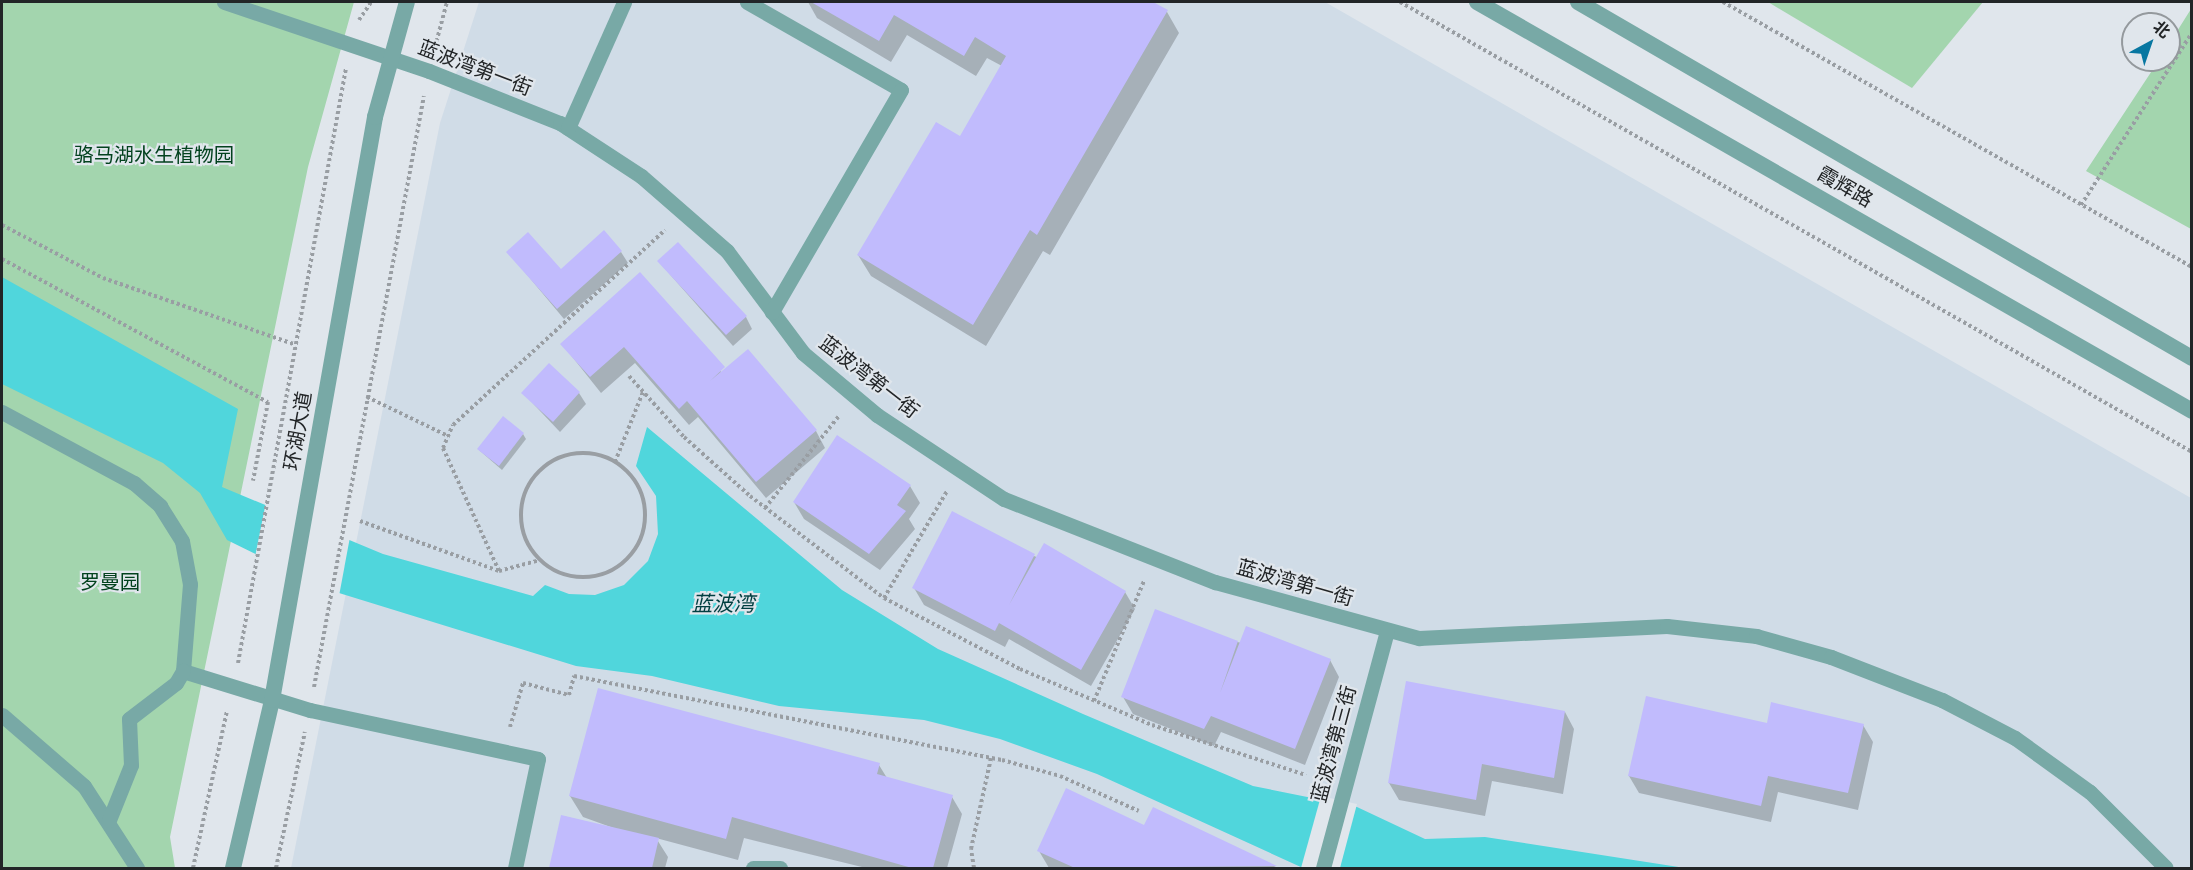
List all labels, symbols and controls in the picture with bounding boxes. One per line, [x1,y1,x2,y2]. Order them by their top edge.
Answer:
north arrow [2121,12,2181,72]
text: 北 [2149,17,2174,42]
street label: 蓝波湾第一街 [415,35,535,101]
park label: 骆马湖水生植物园 [74,143,234,167]
street label: 霞辉路 [1813,162,1877,212]
street label: 蓝波湾第一街 [814,331,924,423]
street label: 环湖大道 [279,390,317,472]
street label: 蓝波湾第一街 [1234,555,1356,611]
park label: 罗曼园 [80,570,140,594]
water label: 蓝波湾 [692,591,754,617]
street label: 蓝波湾第三街 [1307,683,1361,805]

